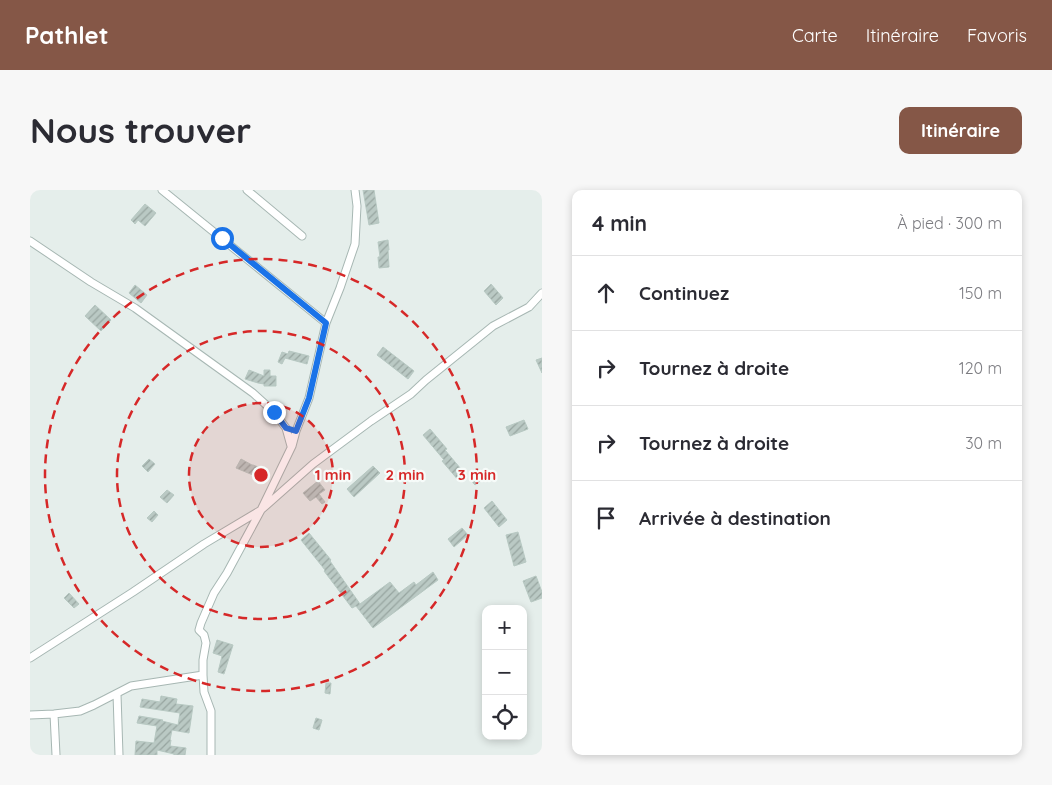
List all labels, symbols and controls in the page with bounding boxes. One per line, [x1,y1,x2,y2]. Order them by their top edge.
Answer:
text: Pathlet [25,20,109,50]
text: Carte [792,24,838,47]
text: Itinéraire [866,24,939,47]
text: Favoris [967,24,1027,47]
button: Itinéraire [899,107,1022,154]
text: Nous trouver [30,108,251,152]
text: 4 min [592,210,647,236]
text: À pied · 300 m [897,213,1002,233]
route start [211,227,234,250]
icon: ahead [592,279,620,307]
text: Continuez [639,281,729,305]
text: 150 m [959,283,1002,303]
icon: right [592,354,620,382]
text: Tournez à droite [639,356,789,380]
text: 120 m [959,358,1002,378]
route end [263,401,286,424]
icon: right [592,429,620,457]
text: Tournez à droite [639,431,789,455]
text: 30 m [965,433,1002,453]
text: 1 min [315,465,351,484]
text: 2 min [385,465,425,484]
text: 3 min [458,465,496,484]
centre of rings [252,466,270,484]
icon: arrive [592,504,620,532]
text: Arrivée à destination [639,506,831,530]
map controls [482,605,527,740]
button: + [482,605,527,650]
button: − [482,650,527,695]
button: locate [482,695,527,740]

